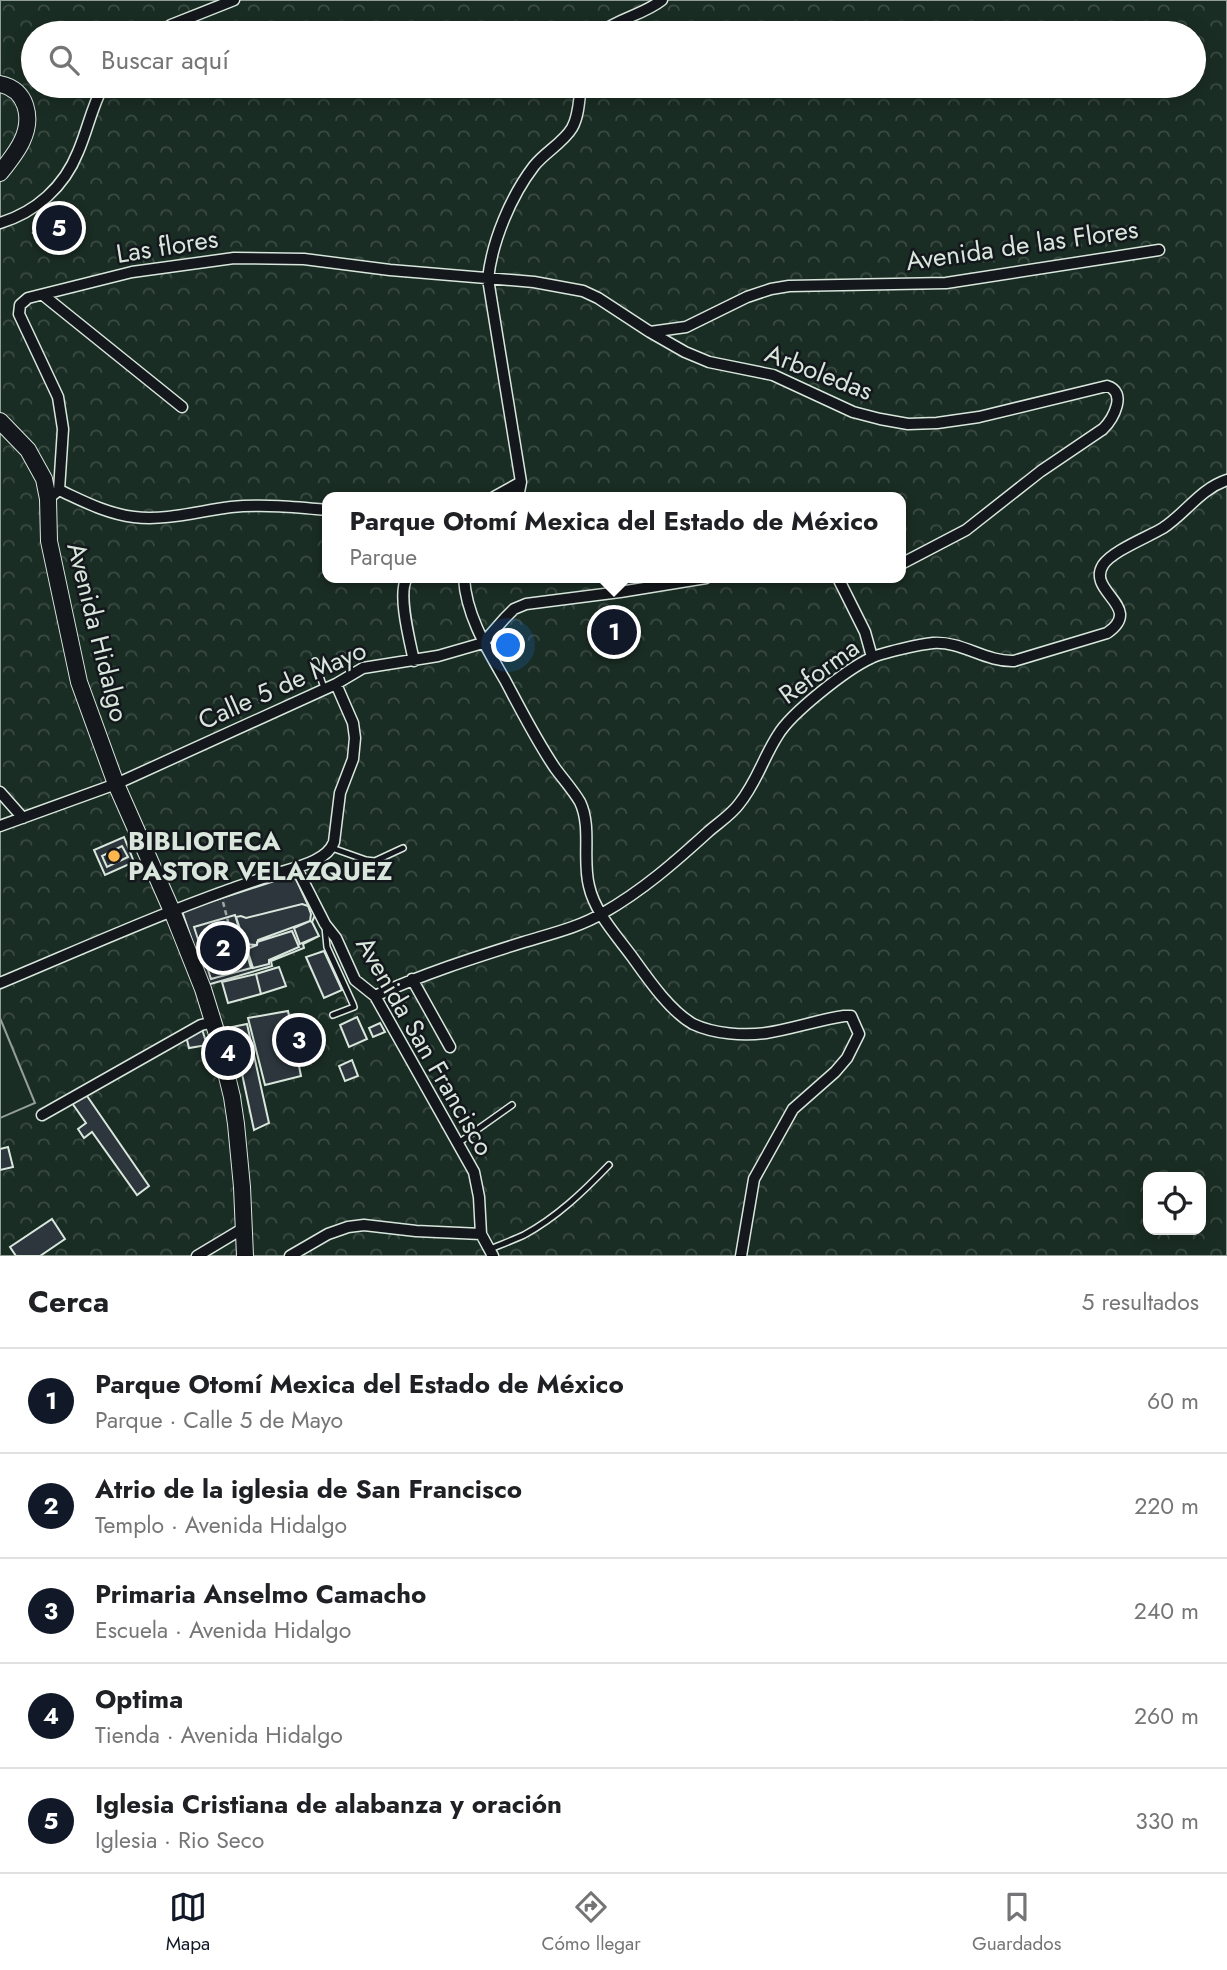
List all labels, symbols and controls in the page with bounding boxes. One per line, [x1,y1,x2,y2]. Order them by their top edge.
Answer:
search box [21,21,1206,98]
icon: search [45,41,83,79]
text: Buscar aquí [101,41,229,79]
pin: 5 [36,202,82,254]
street label: Avenida de las Flores [903,210,1141,280]
street label: Las flores [113,219,221,273]
street label: Arboledas [760,334,878,410]
popup [322,492,906,583]
text: Parque Otomí Mexica del Estado de México [350,502,878,540]
street label: Avenida Hidalgo [57,538,139,726]
text: Parque [350,540,417,574]
pin: 1 [591,606,637,658]
your location [491,628,525,662]
street label: Reforma [771,629,867,713]
street label: Calle 5 de Mayo [192,631,372,739]
place label: BIBLIOTECA PASTOR VELAZQUEZ [128,822,393,890]
marker: BIBLIOTECA PASTOR VELAZQUEZ [106,848,122,864]
pin: 2 [200,922,246,974]
street label: Avenida San Francisco [347,929,503,1163]
pin: 3 [276,1014,322,1066]
pin: 4 [205,1027,251,1079]
map controls [1143,1172,1206,1235]
button: locate [1143,1172,1206,1235]
text: Cerca [28,1280,109,1323]
text: 5 resultados [1082,1285,1199,1319]
text: Parque Otomí Mexica del Estado de México [95,1365,624,1403]
text: 1 [45,1384,57,1418]
text: 60 m [1147,1384,1199,1418]
text: Parque · Calle 5 de Mayo [95,1403,343,1437]
text: Atrio de la iglesia de San Francisco [95,1470,522,1508]
text: 2 [43,1489,59,1523]
text: 220 m [1134,1489,1199,1523]
text: Templo · Avenida Hidalgo [95,1508,347,1542]
text: Primaria Anselmo Camacho [95,1575,426,1613]
text: 3 [44,1594,58,1628]
text: 240 m [1134,1594,1199,1628]
text: Escuela · Avenida Hidalgo [95,1613,351,1647]
text: Optima [95,1680,183,1718]
text: 4 [43,1699,59,1733]
text: 260 m [1134,1699,1199,1733]
text: Tienda · Avenida Hidalgo [95,1718,343,1752]
text: Iglesia Cristiana de alabanza y oración [95,1785,562,1823]
text: 5 [44,1804,58,1838]
text: 330 m [1135,1804,1199,1838]
text: Iglesia · Rio Seco [95,1823,264,1857]
tab: Mapa [166,1888,210,1957]
tab: Cómo llegar [541,1888,641,1957]
tab: Guardados [972,1888,1061,1957]

